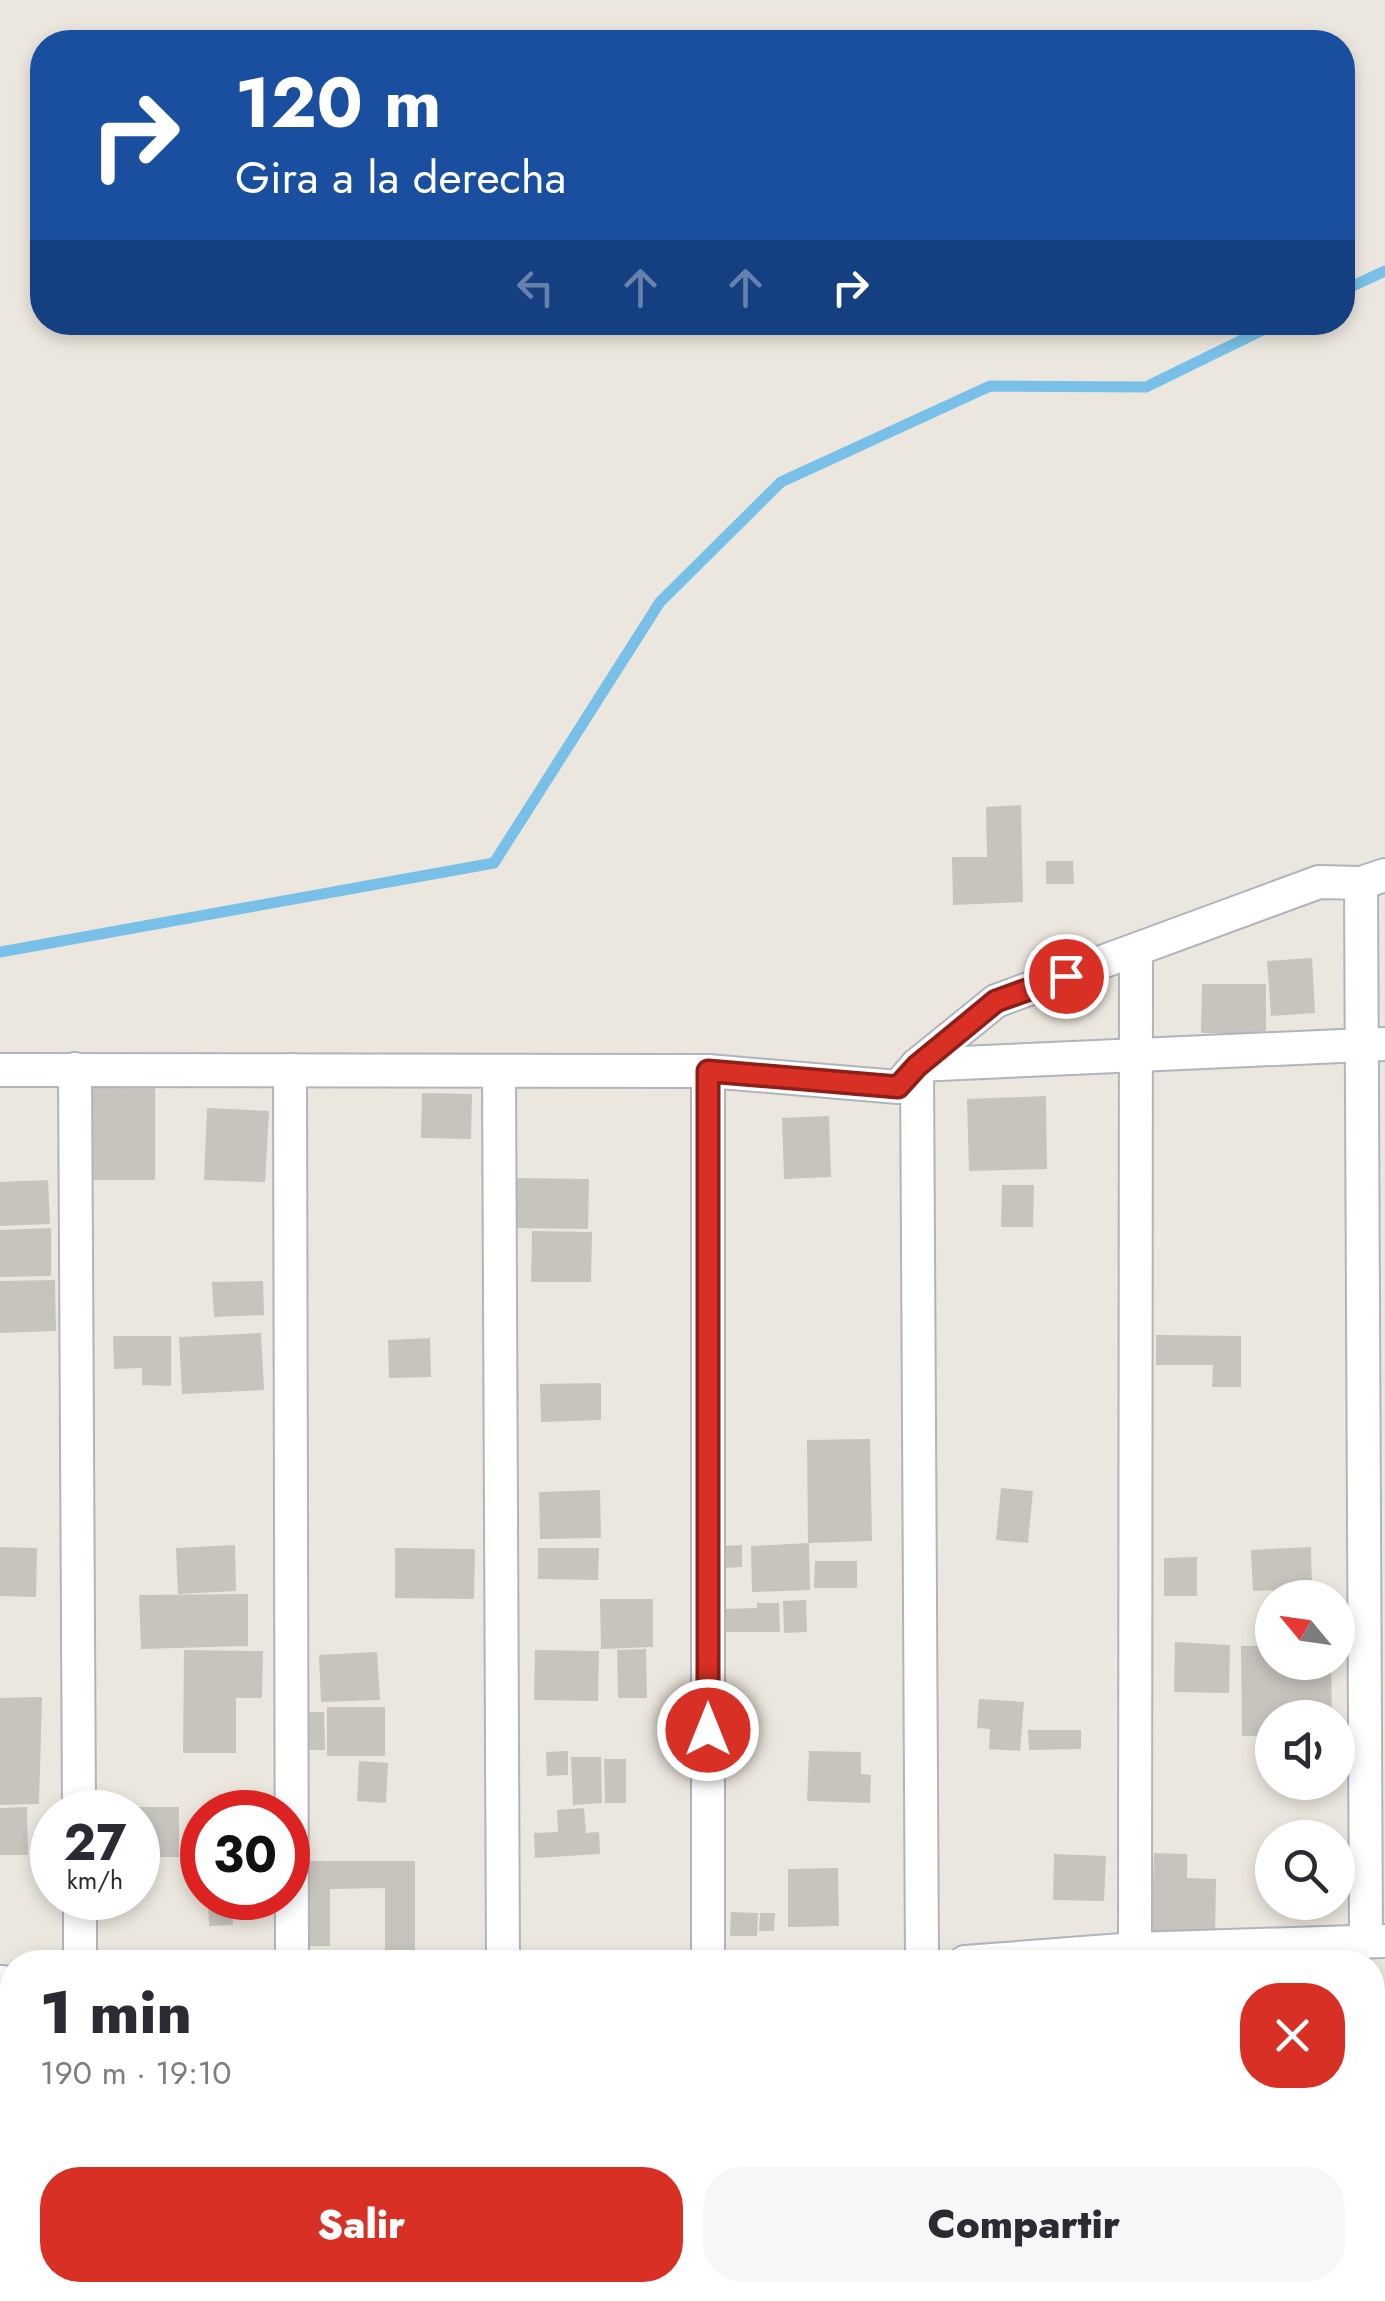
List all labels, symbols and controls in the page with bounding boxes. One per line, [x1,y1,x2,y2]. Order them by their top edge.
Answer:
text: 120 m [235,52,441,153]
icon: right [70,70,200,200]
text: Gira a la derecha [235,145,566,210]
icon: left [508,260,563,315]
icon: ahead [613,260,668,315]
icon: ahead [718,260,773,315]
icon: right [823,260,878,315]
pin [1024,934,1109,1019]
icon: arrive [1039,949,1094,1004]
north arrow [1255,1580,1355,1680]
map controls [1255,1580,1355,1920]
position arrow [656,1678,760,1782]
button: sound [1255,1700,1355,1800]
speed limit sign: 30 [180,1790,310,1920]
text: 27 [64,1806,126,1879]
button: search [1255,1820,1355,1920]
text: km/h [67,1862,123,1898]
text: 1 min [40,1969,192,2056]
button: close [1240,1983,1345,2088]
text: 190 m · 19:10 [40,2050,231,2096]
button: Salir [40,2167,683,2282]
button: Compartir [703,2167,1345,2282]

